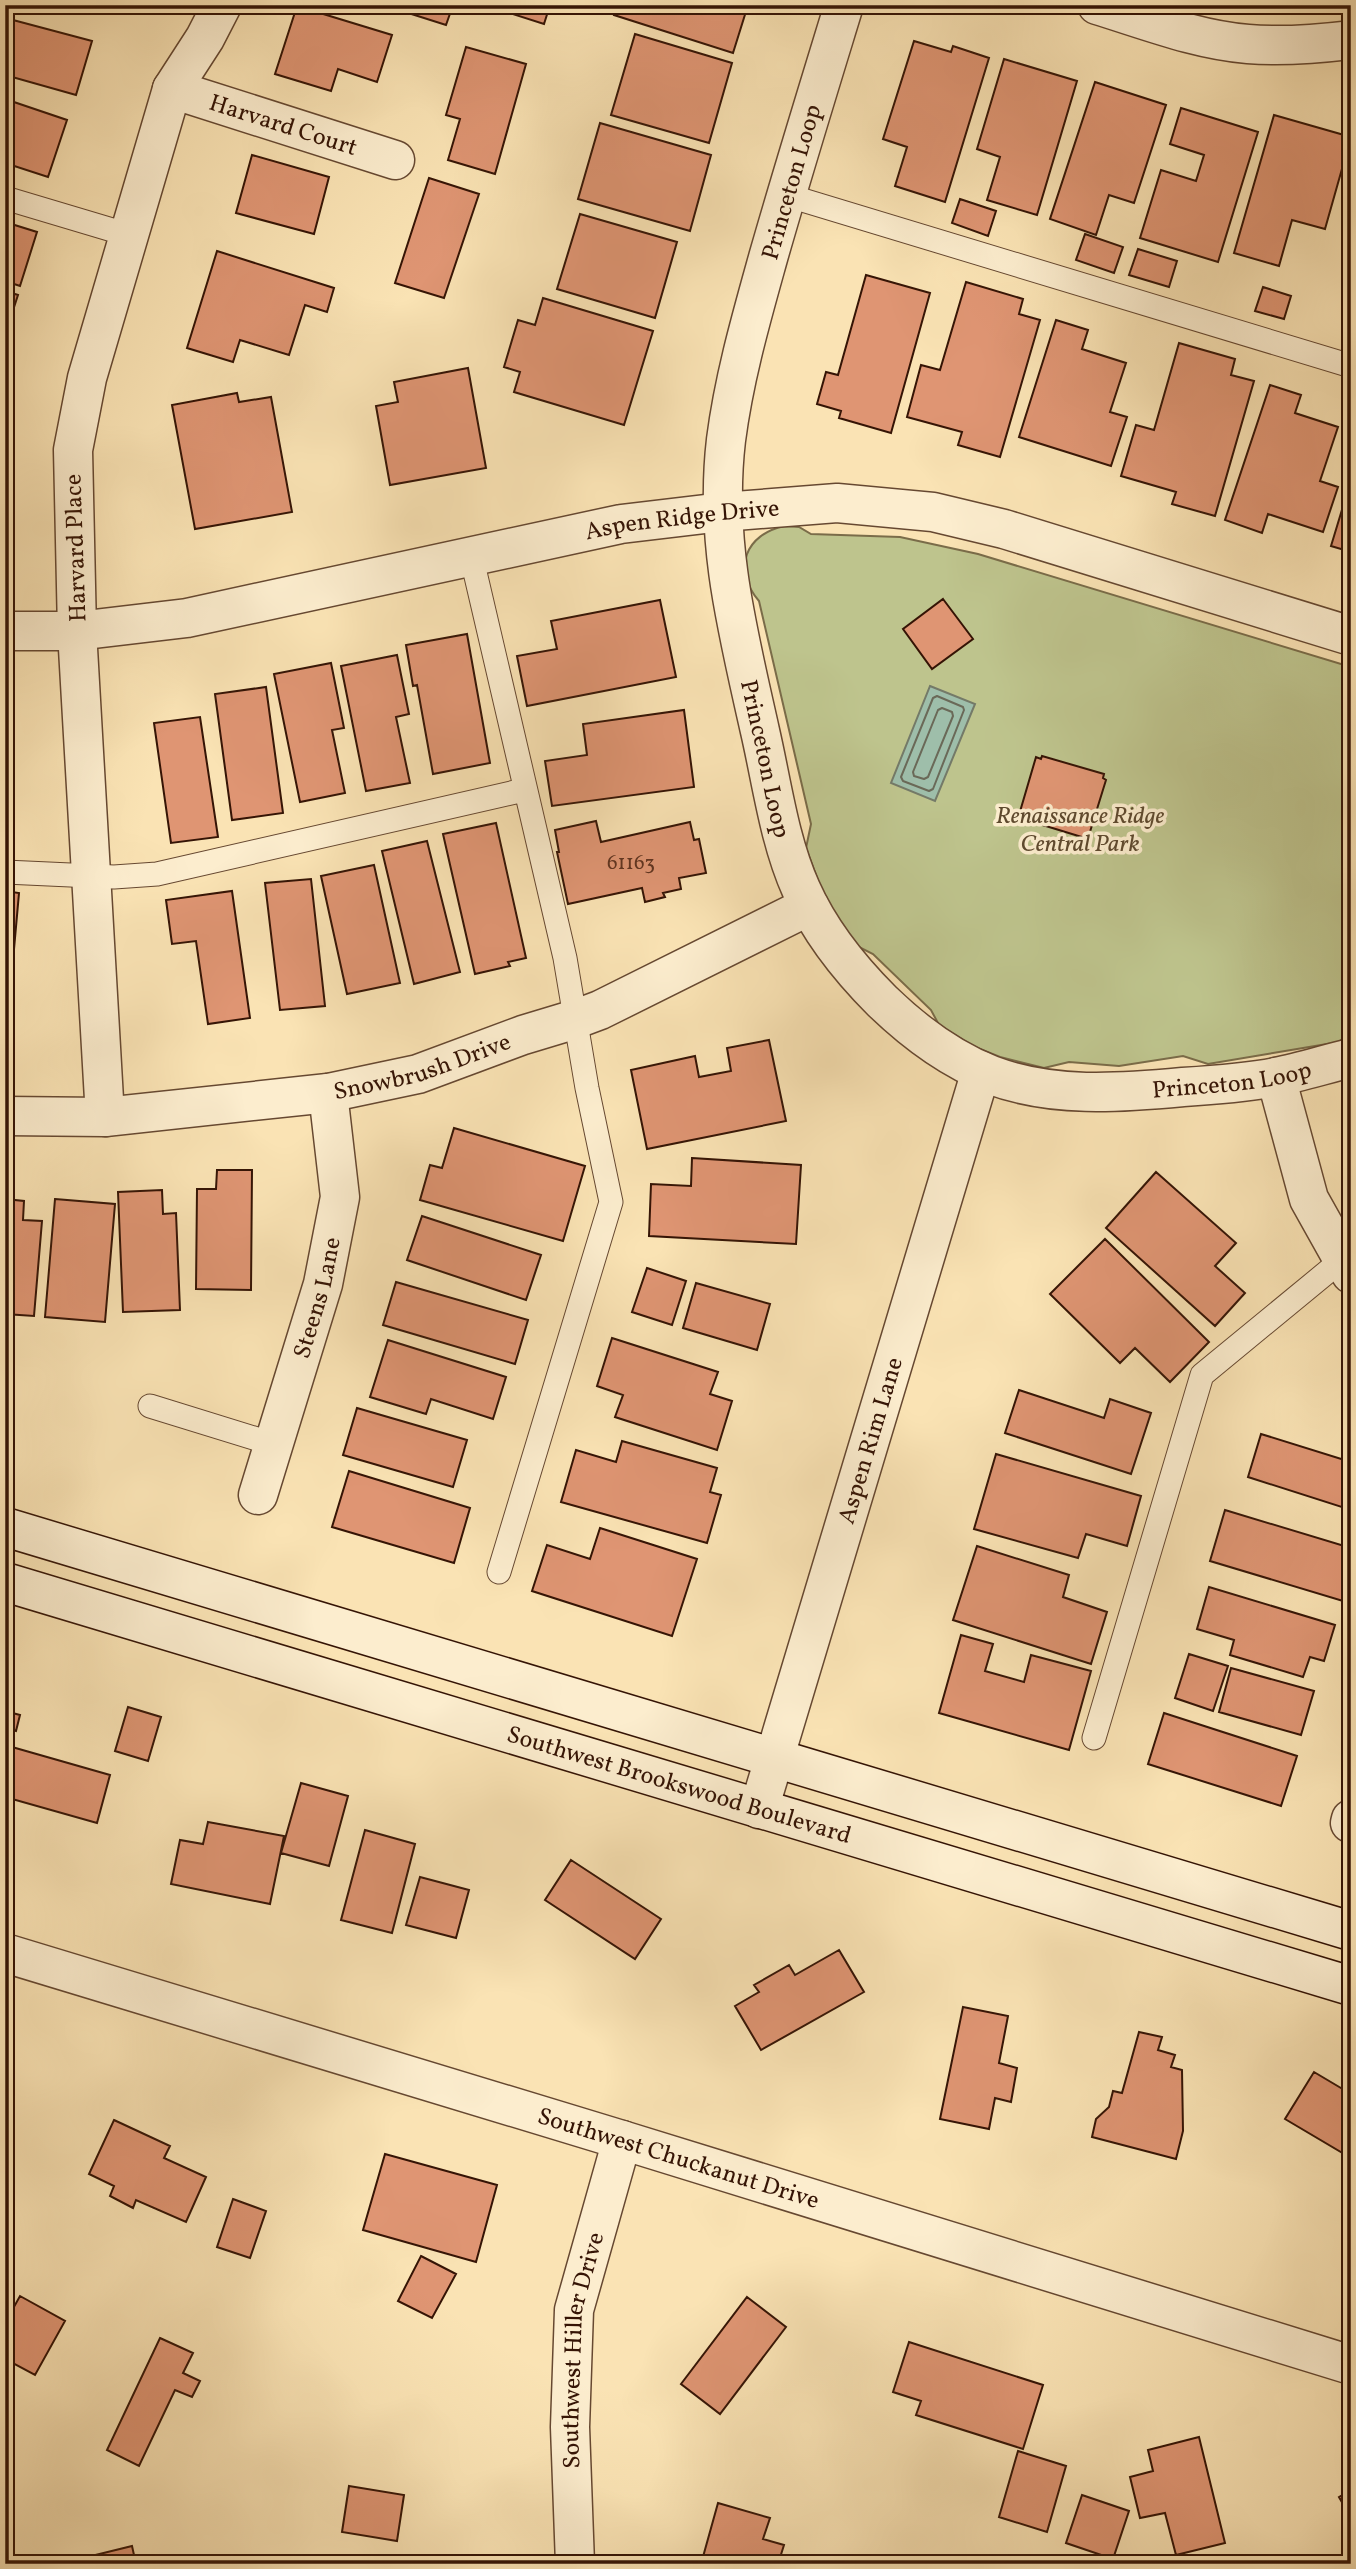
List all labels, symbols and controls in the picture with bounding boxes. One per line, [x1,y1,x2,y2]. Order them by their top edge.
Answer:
street label: Harvard Court [205,87,361,166]
street label: Princeton Loop [754,101,831,264]
street label: Harvard Place [57,473,97,623]
street label: Aspen Ridge Drive [582,493,781,550]
street label: Princeton Loop [730,677,798,842]
park label: Renaissance Ridge Central Park [996,800,1164,862]
house number: 61163 [607,849,655,878]
street label: Snowbrush Drive [331,1026,516,1110]
street label: Princeton Loop [1151,1054,1316,1109]
street label: Steens Lane [286,1234,351,1363]
street label: Aspen Rim Lane [831,1353,913,1528]
street label: Southwest Brookswood Boulevard [502,1719,855,1854]
street label: Southwest Chuckanut Drive [533,2100,823,2219]
street label: Southwest Hiller Drive [555,2228,614,2469]

